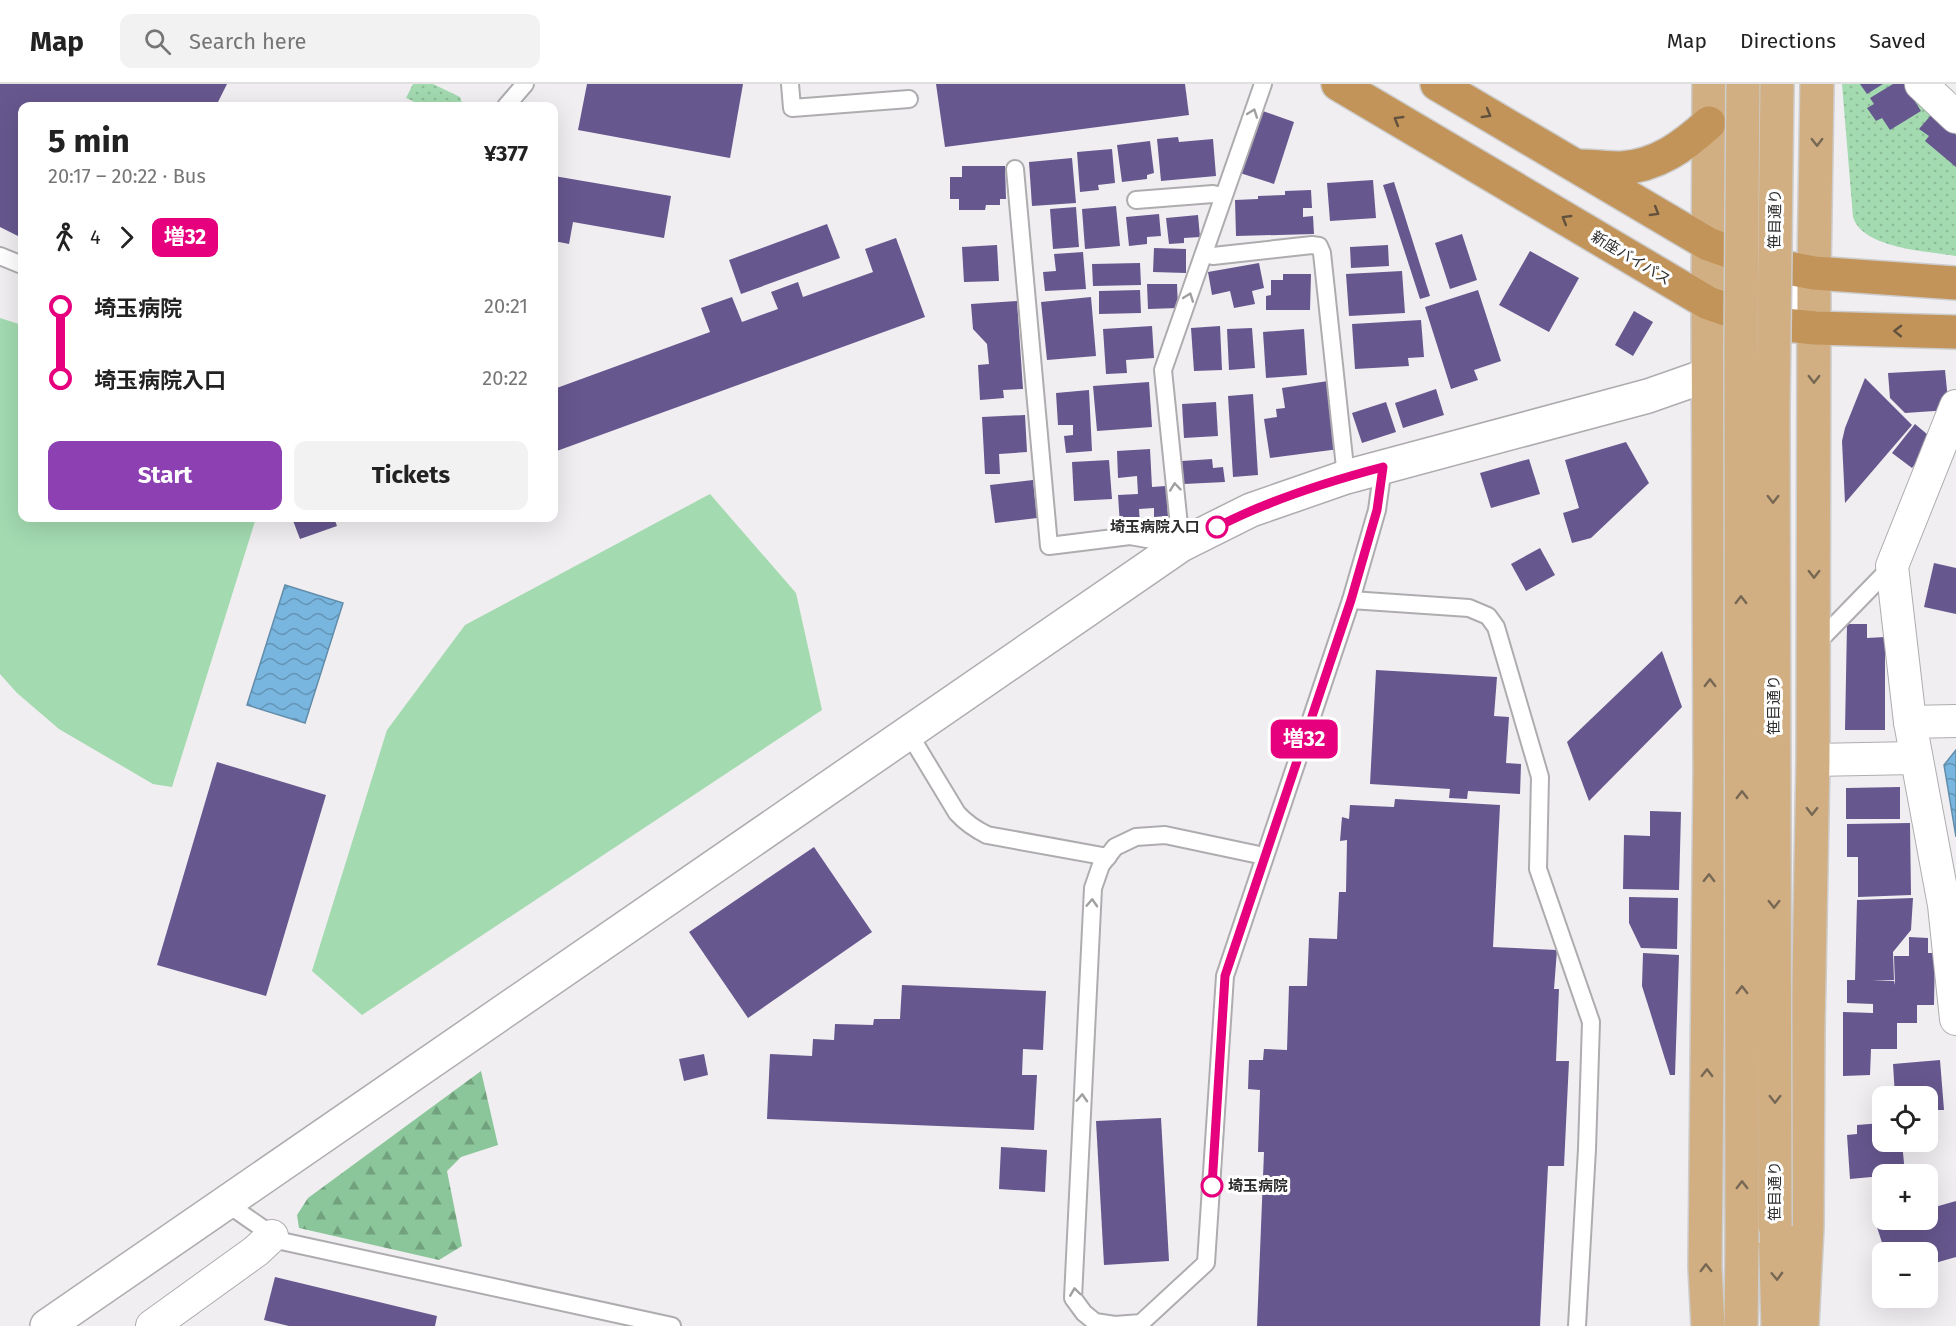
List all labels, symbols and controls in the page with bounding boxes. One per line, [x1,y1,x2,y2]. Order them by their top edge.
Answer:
search box [120,14,540,68]
text: Map [30,25,84,58]
icon: search [141,25,174,58]
text: Search here [189,28,307,55]
text: Map [1667,28,1707,54]
text: Directions [1740,28,1836,54]
text: Saved [1869,28,1926,54]
one-way arrow [1481,106,1491,118]
one-way arrow [1246,108,1259,119]
one-way arrow [1394,115,1404,127]
text: 5 min [48,121,130,161]
one-way arrow [1811,138,1823,147]
text: ¥377 [484,140,528,167]
text: 20:17 – 20:22 · Bus [48,164,206,188]
street label: 笹目通り [1765,189,1785,249]
one-way arrow [1649,205,1659,217]
one-way arrow [1562,215,1572,227]
icon: walk [48,221,81,254]
icon: forward [110,221,143,254]
text: 増32 [164,224,206,250]
text: 4 [90,225,101,249]
street label: 新座バイパス [1588,227,1674,289]
one-way arrow [1181,292,1194,303]
text: 20:21 [484,294,528,318]
text: 埼玉病院 [94,295,182,322]
one-way arrow [1893,324,1902,337]
text: 20:22 [482,366,528,390]
text: 埼玉病院入口 [94,367,226,394]
one-way arrow [1808,375,1820,384]
button: Start [48,441,282,510]
button: Tickets [294,441,528,510]
one-way arrow [1169,482,1182,491]
one-way arrow [1767,495,1779,504]
marker: 埼玉病院入口 [1206,516,1228,538]
place label: 埼玉病院入口 [1110,518,1200,536]
one-way arrow [1808,570,1820,579]
one-way arrow [1735,595,1747,604]
street label: 笹目通り [1765,675,1783,735]
one-way arrow [1704,678,1716,687]
line badge: 増32 [1270,720,1338,758]
text: 増32 [1283,726,1325,752]
one-way arrow [1736,790,1748,799]
one-way arrow [1806,807,1818,816]
one-way arrow [1703,873,1715,882]
one-way arrow [1085,898,1098,907]
one-way arrow [1768,900,1780,909]
one-way arrow [1736,985,1748,994]
one-way arrow [1701,1068,1713,1077]
map controls [1872,1086,1938,1308]
button: locate [1872,1086,1938,1152]
one-way arrow [1076,1093,1089,1102]
one-way arrow [1769,1095,1781,1104]
street label: 笹目通り [1766,1161,1784,1221]
button: + [1872,1164,1938,1230]
marker: 埼玉病院 [1201,1175,1223,1197]
place label: 埼玉病院 [1228,1177,1288,1195]
one-way arrow [1736,1180,1748,1189]
button: − [1872,1242,1938,1308]
one-way arrow [1699,1263,1712,1272]
one-way arrow [1770,1272,1783,1281]
one-way arrow [1069,1287,1081,1297]

